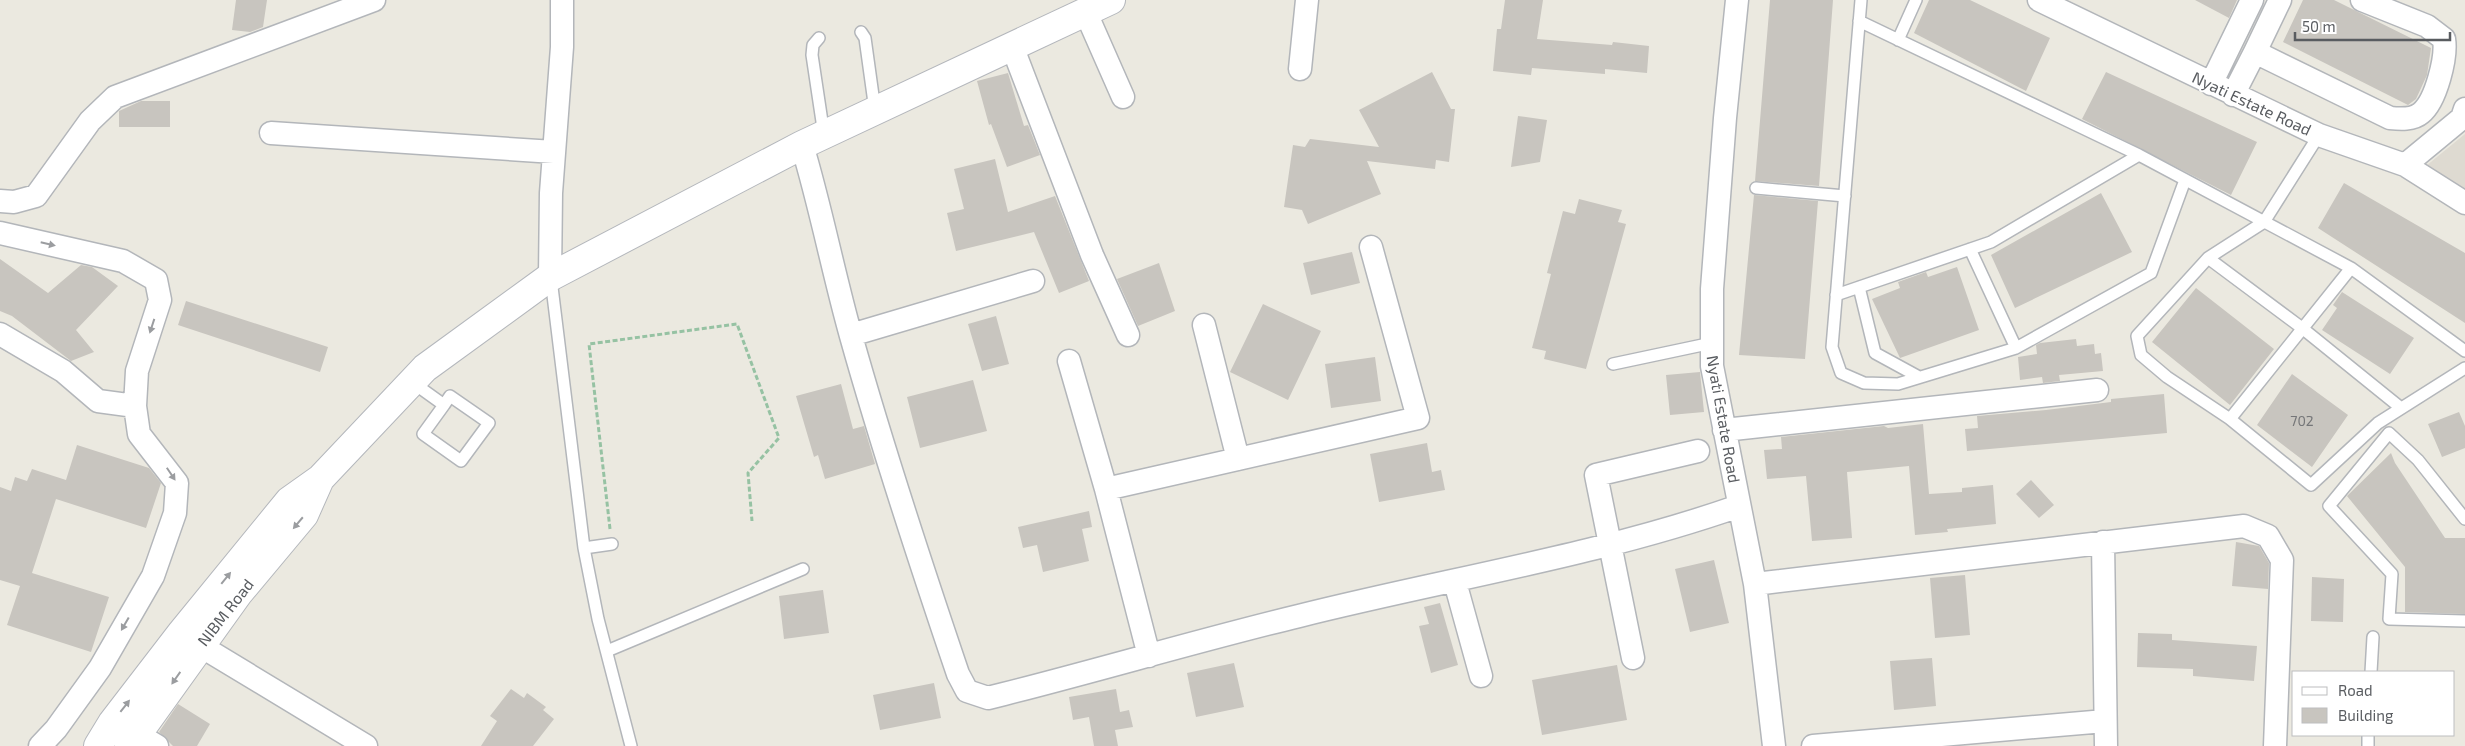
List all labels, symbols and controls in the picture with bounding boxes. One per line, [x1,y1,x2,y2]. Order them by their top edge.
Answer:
scale bar [2295,10,2450,42]
text: 50 m [2302,17,2336,35]
street label: Nyati Estate Road [2189,67,2315,139]
one-way arrow [40,240,55,248]
one-way arrow [147,319,155,334]
street label: Nyati Estate Road [1703,354,1745,484]
house number: 702 [2290,412,2314,429]
one-way arrow [166,467,176,481]
one-way arrow [293,516,304,529]
one-way arrow [221,572,232,585]
street label: NIBM Road [193,575,257,649]
one-way arrow [121,617,130,630]
one-way arrow [171,671,181,684]
legend [2292,671,2455,736]
text: Road [2338,681,2373,699]
one-way arrow [120,700,131,713]
text: Building [2338,706,2394,724]

